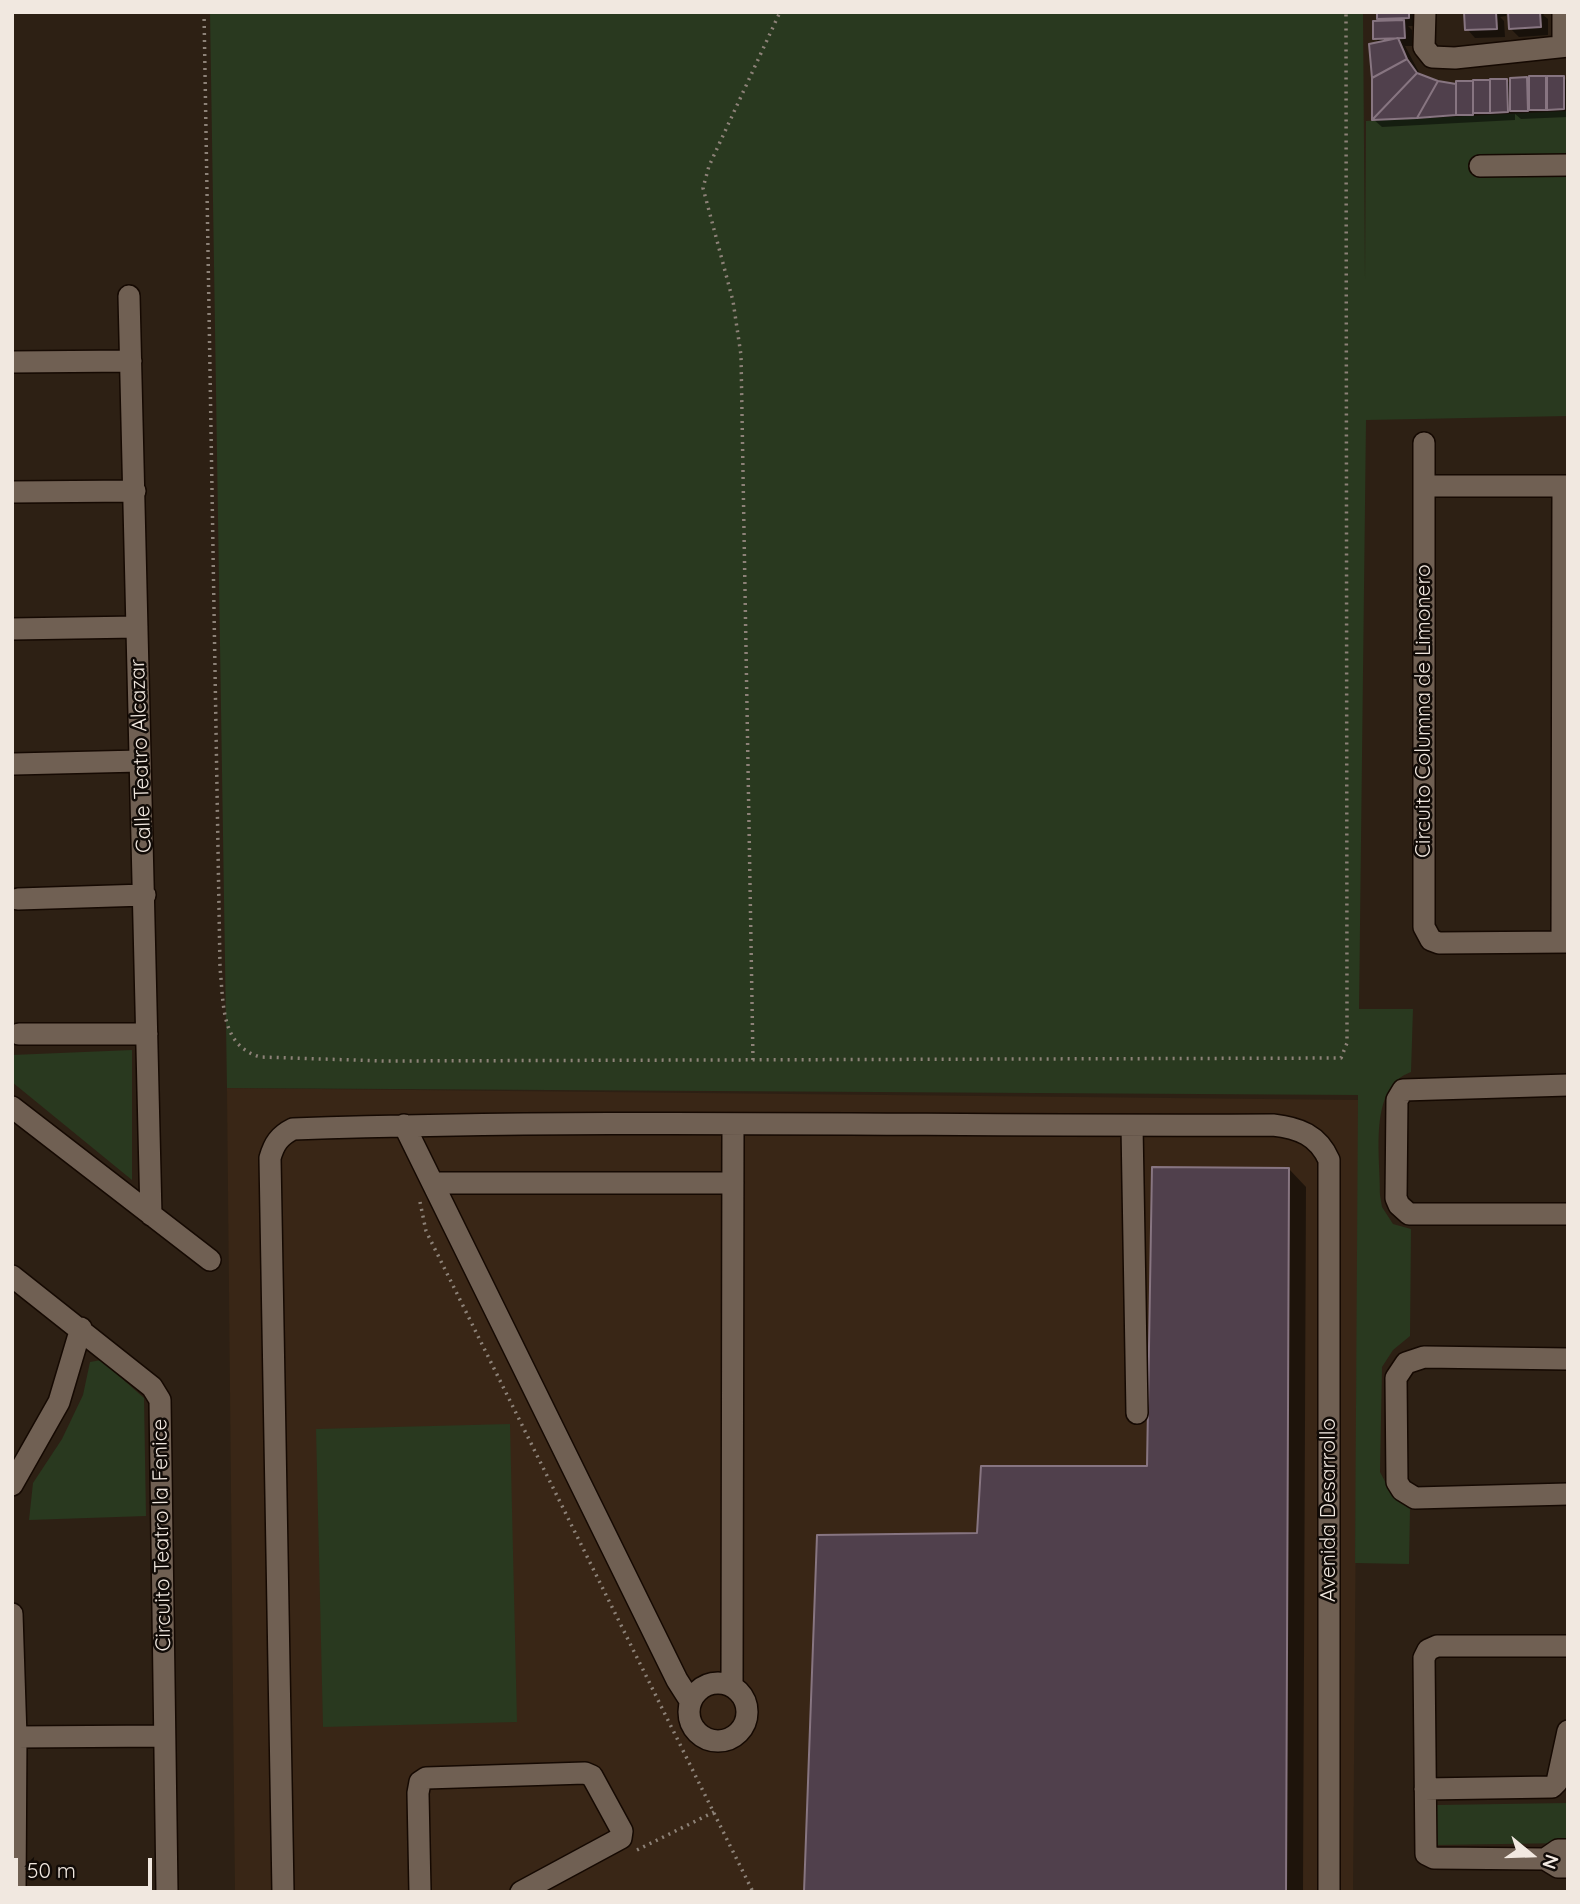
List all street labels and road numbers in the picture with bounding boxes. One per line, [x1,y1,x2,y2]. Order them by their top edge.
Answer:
street label: Circuito Columna de Limonero [1411,564,1437,858]
street label: Calle Teatro Alcazar [125,659,157,853]
street label: Circuito Teatro la Fenice [147,1418,177,1652]
street label: Avenida Desarrollo [1316,1418,1342,1602]

